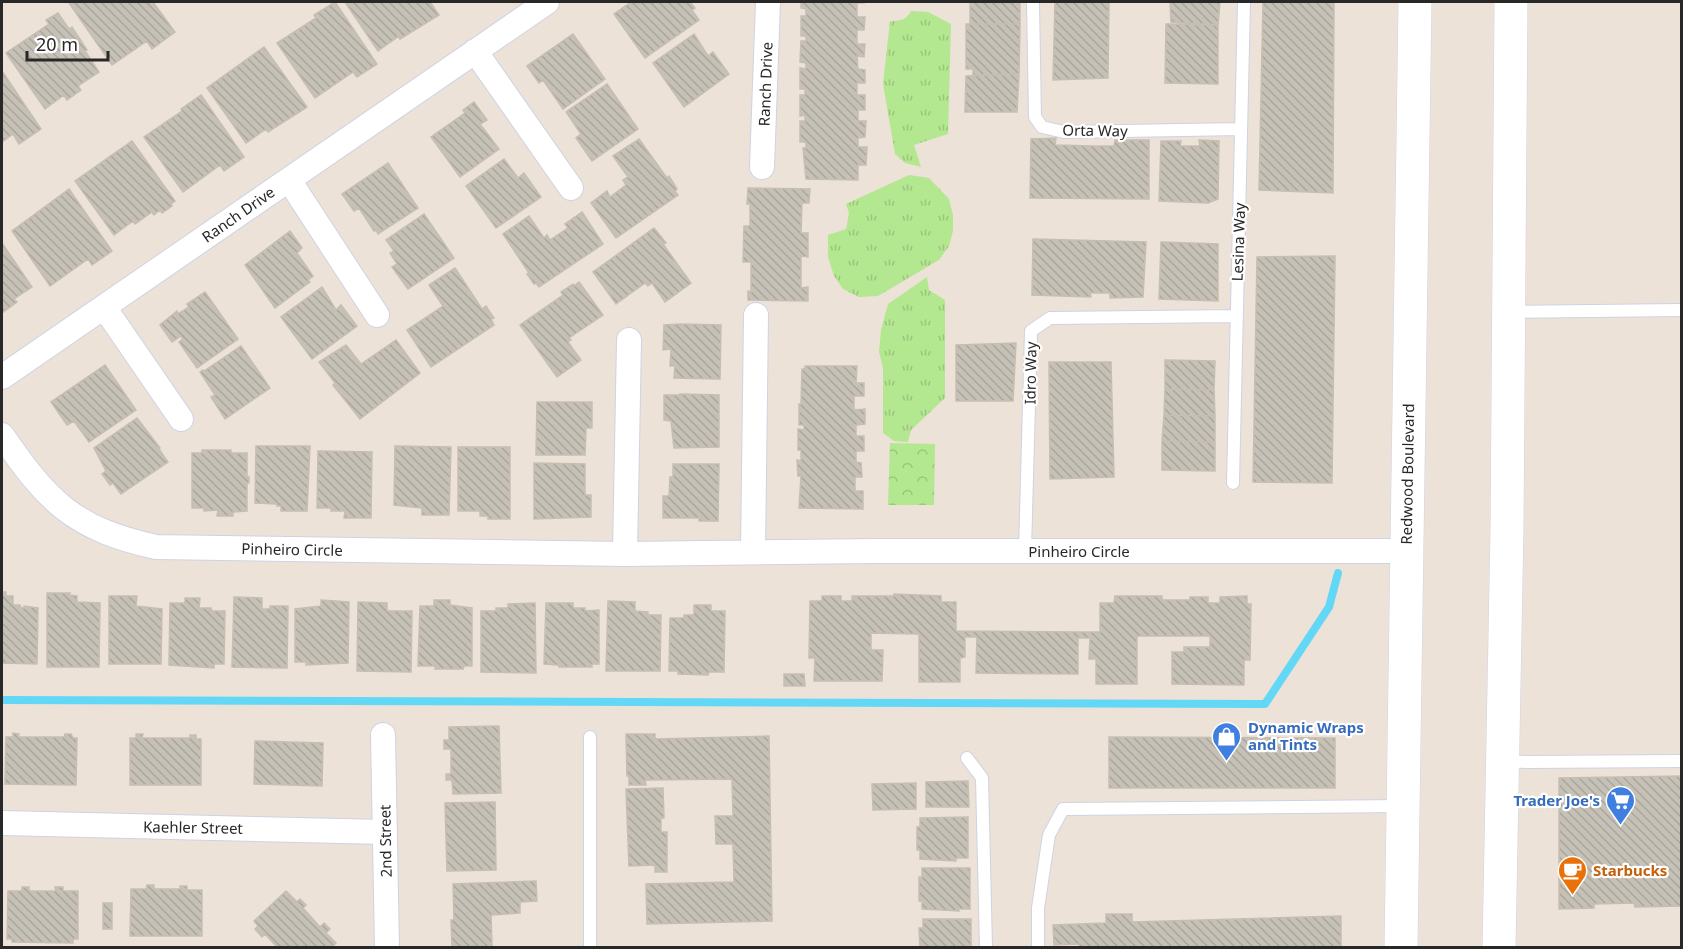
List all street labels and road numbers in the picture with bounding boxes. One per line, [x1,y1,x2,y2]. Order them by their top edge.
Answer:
street label: Ranch Drive [754,41,776,127]
street label: Orta Way [1062,119,1128,141]
street label: Ranch Drive [198,182,278,246]
street label: Lesina Way [1227,202,1249,282]
street label: Idro Way [1019,341,1041,405]
street label: Redwood Boulevard [1396,403,1418,545]
street label: Pinheiro Circle [241,538,343,560]
street label: Pinheiro Circle [1028,541,1130,561]
street label: 2nd Street [374,804,396,878]
street label: Kaehler Street [143,816,244,838]

